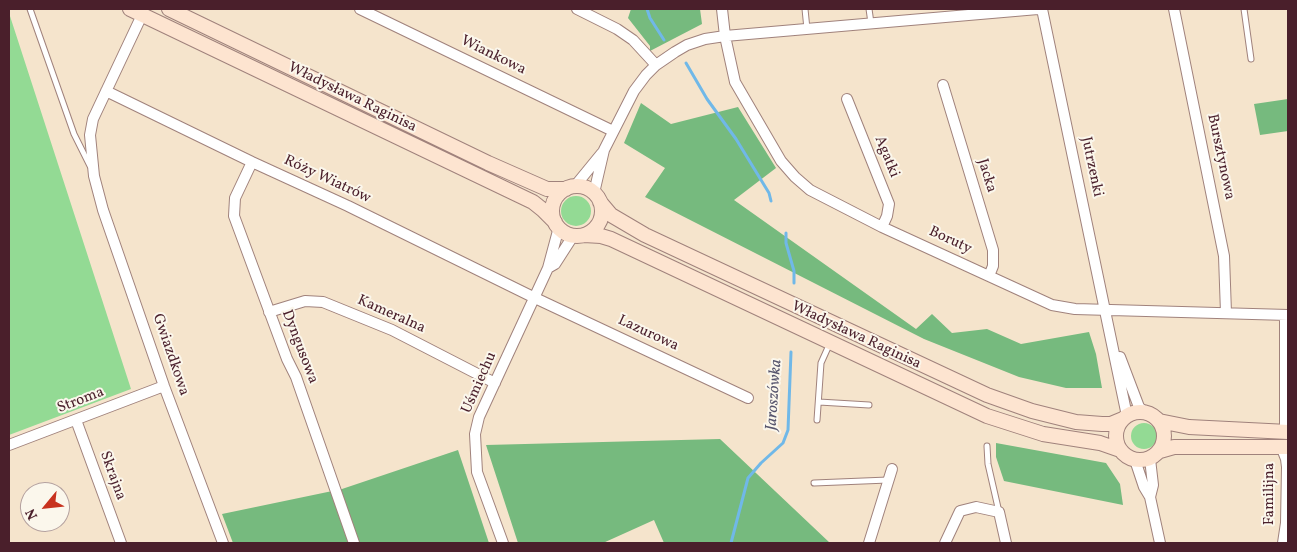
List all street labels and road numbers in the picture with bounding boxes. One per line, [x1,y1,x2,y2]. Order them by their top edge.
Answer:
street label: Wiankowa [457,32,529,80]
street label: Władysława Raginisa [285,59,419,137]
street label: Bursztynowa [1202,112,1238,202]
street label: Agatki [870,133,902,181]
street label: Jutrzenki [1076,135,1106,199]
street label: Róży Wiatrów [281,152,373,208]
street label: Jacka [972,157,1000,195]
street label: Boruty [926,223,974,259]
street label: Kameralna [354,292,428,338]
street label: Władysława Raginisa [788,298,924,374]
street label: Dyngusowa [277,308,321,386]
street label: Gwiazdkowa [148,312,192,398]
street label: Lazurowa [615,312,681,356]
street label: Uśmiechu [459,350,501,416]
street label: Stroma [55,384,107,418]
street label: Skrajna [95,449,129,503]
street label: Familijna [1261,463,1279,525]

